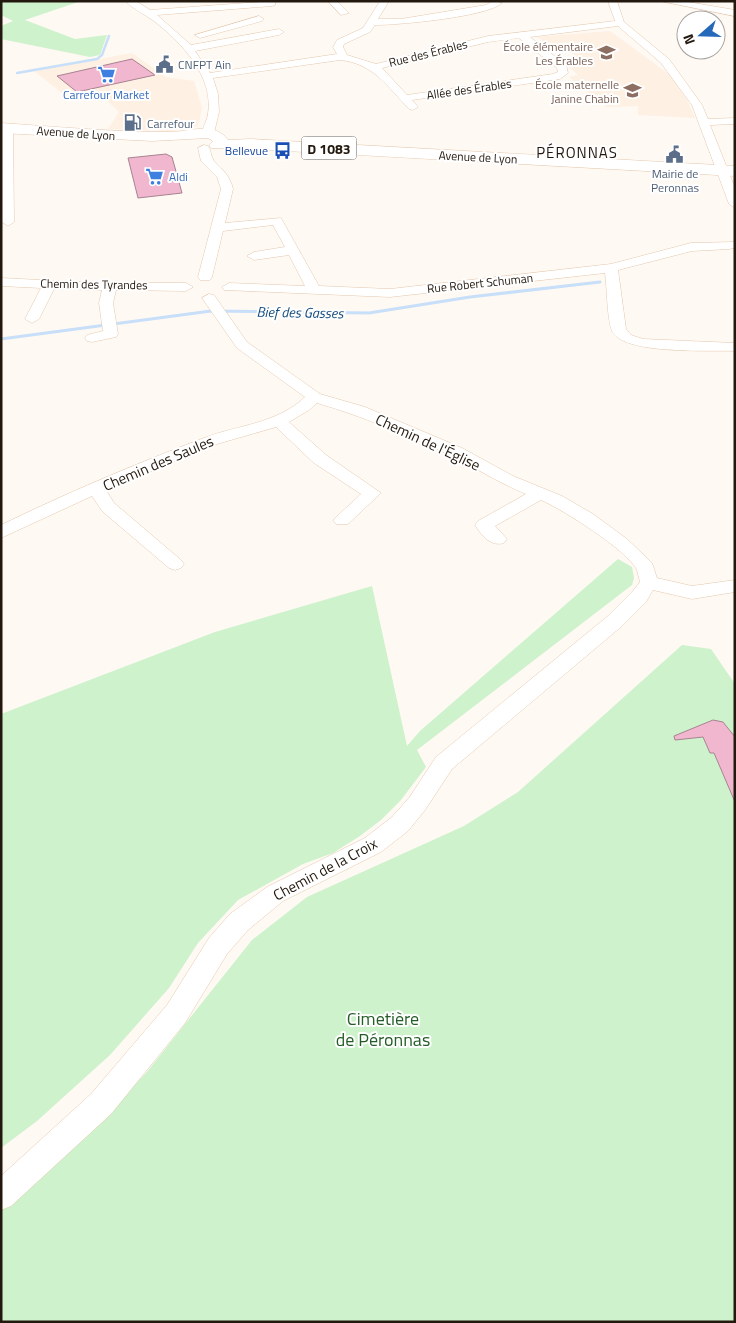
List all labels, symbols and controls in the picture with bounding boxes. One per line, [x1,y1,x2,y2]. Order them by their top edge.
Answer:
north arrow [676,10,726,60]
text: N [677,31,700,48]
street label: Rue des Érables [387,34,470,72]
place label: École élémentaire Les Érables [503,37,593,70]
school or university icon: École élémentaire Les Érables [597,43,617,63]
public building icon: CNFPT Ain [154,54,174,74]
place label: CNFPT Ain [178,55,231,74]
supermarket icon: Carrefour Market [96,65,116,85]
street label: Allée des Érables [425,74,513,104]
place label: École maternelle Janine Chabin [535,75,619,108]
school or university icon: École maternelle Janine Chabin [623,81,643,101]
place label: Carrefour Market [63,85,150,104]
fuel station icon: Carrefour [123,113,143,133]
place label: Carrefour [147,114,195,133]
street label: Avenue de Lyon [36,121,116,145]
road number: D 1083 [302,136,356,160]
bus stop icon: Bellevue [272,140,292,160]
place label: Bellevue [225,141,268,160]
district label: PÉRONNAS [536,141,618,164]
public building icon: Mairie de Peronnas [665,144,685,164]
street label: Avenue de Lyon [438,145,518,169]
place label: Mairie de Peronnas [651,164,699,197]
supermarket icon: Aldi [145,166,165,186]
place label: Aldi [169,167,188,186]
street label: Rue Robert Schuman [426,268,534,298]
street label: Chemin des Tyrandes [40,274,148,294]
water label: Bief des Gasses [256,301,345,323]
street label: Chemin de l'Église [372,408,484,476]
street label: Chemin des Saules [99,429,217,497]
street label: Chemin de la Croix [269,832,381,906]
park label: Cimetière de Péronnas [336,1005,430,1053]

